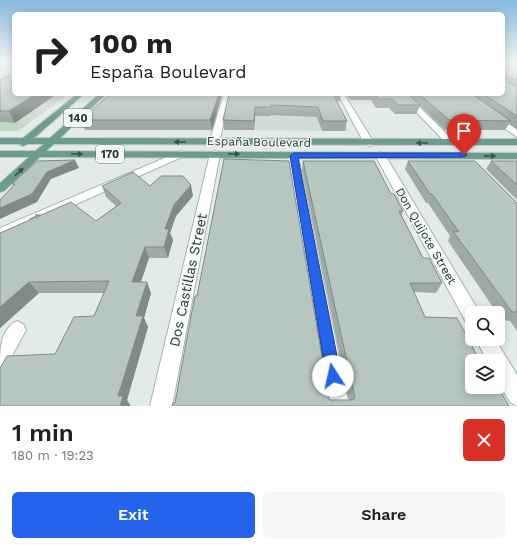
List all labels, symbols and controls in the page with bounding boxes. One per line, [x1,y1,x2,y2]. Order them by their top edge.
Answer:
text: 100 m [90,27,173,60]
icon: right [24,28,76,80]
text: España Boulevard [90,61,246,82]
road number: 140 [64,109,92,127]
pin [447,114,481,155]
icon: arrive [453,120,475,142]
street label: España Boulevard [207,134,311,150]
one-way arrow [173,139,186,145]
one-way arrow [415,140,428,146]
road number: 170 [96,145,124,163]
one-way arrow [71,151,84,157]
one-way arrow [228,151,241,157]
one-way arrow [484,152,496,159]
one-way arrow [14,167,24,176]
street label: Don Quijote Street [393,185,459,287]
street label: Dos Castillas Street [166,212,210,348]
one-way arrow [30,214,41,220]
map controls [465,306,505,394]
button: search [465,306,505,346]
button: layers [465,354,505,394]
position arrow [312,355,354,397]
text: 1 min [12,419,74,447]
button: close [463,419,505,461]
text: 180 m · 19:23 [12,448,94,463]
button: Exit [12,492,255,538]
button: Share [263,492,505,538]

